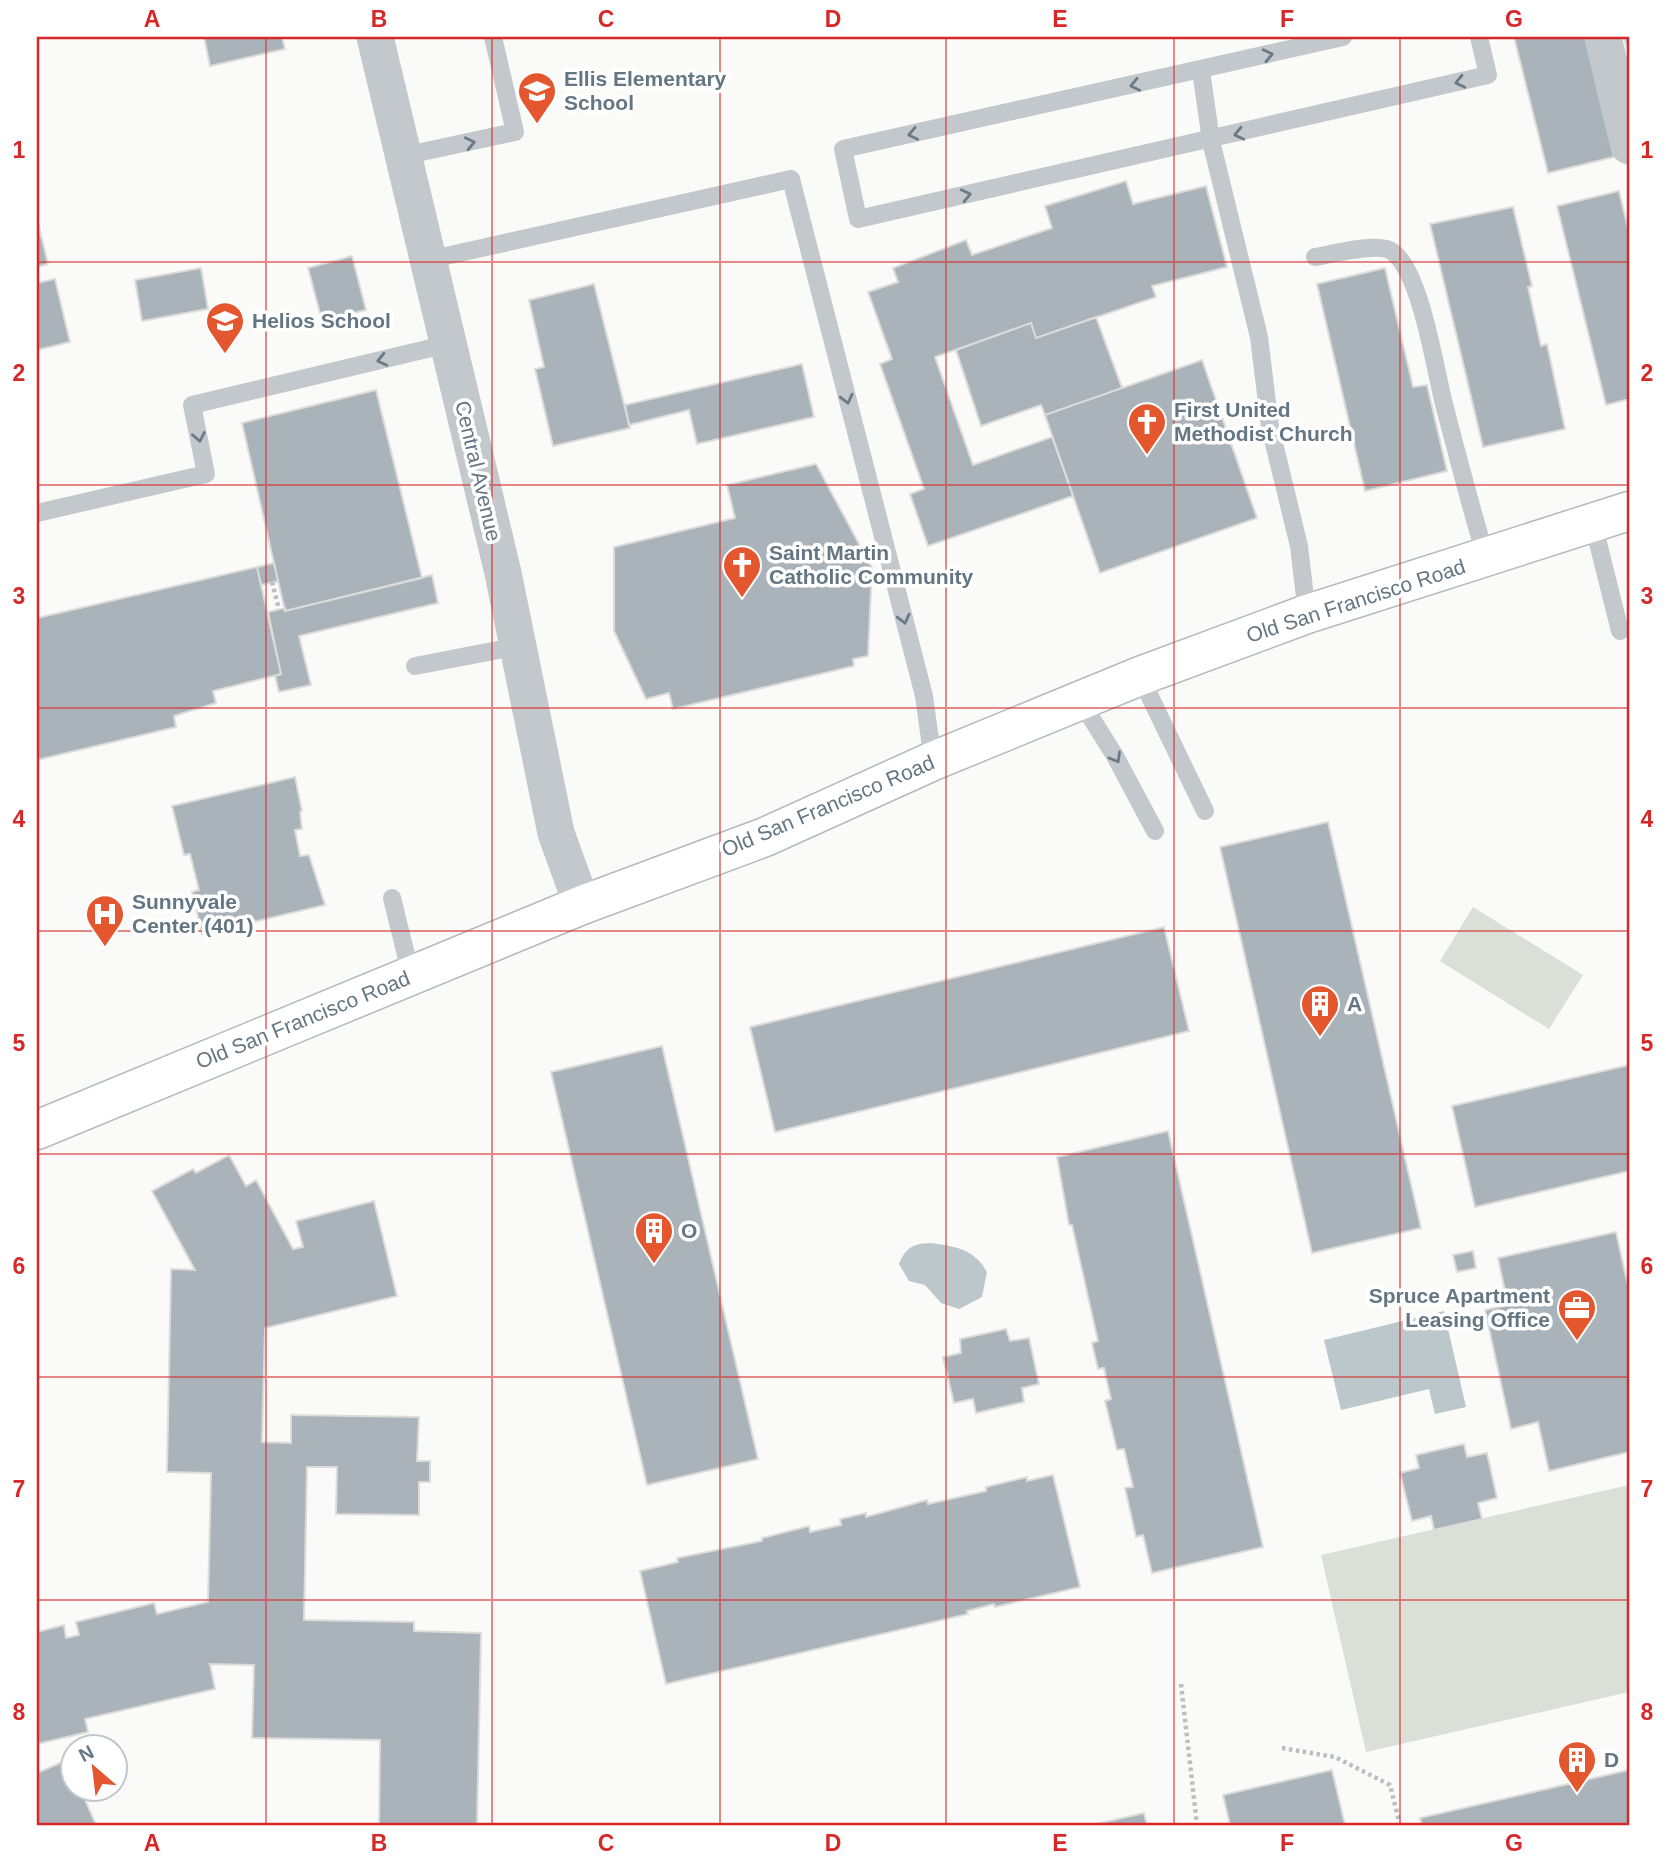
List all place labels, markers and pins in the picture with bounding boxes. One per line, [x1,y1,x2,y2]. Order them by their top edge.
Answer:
place label: Ellis Elementary School [564,67,727,114]
school or university icon: Ellis Elementary School [516,70,558,125]
school or university icon: Helios School [204,300,246,355]
place label: Helios School [252,309,391,332]
place label: First United Methodist Church [1174,398,1353,445]
church icon: First United Methodist Church [1126,401,1168,456]
place label: Saint Martin Catholic Community [769,541,973,588]
church icon: Saint Martin Catholic Community [721,544,763,599]
place label: Sunnyvale Center (401) [132,890,253,937]
hospital icon: Sunnyvale Center (401) [84,893,126,948]
building icon: A [1299,983,1341,1038]
place label: A [1347,992,1362,1015]
building icon: O [633,1210,675,1265]
place label: O [681,1219,697,1242]
place label: Spruce Apartment Leasing Office [1369,1284,1550,1331]
office icon: Spruce Apartment Leasing Office [1556,1287,1598,1342]
building icon: D [1556,1739,1598,1794]
place label: D [1604,1748,1619,1771]

